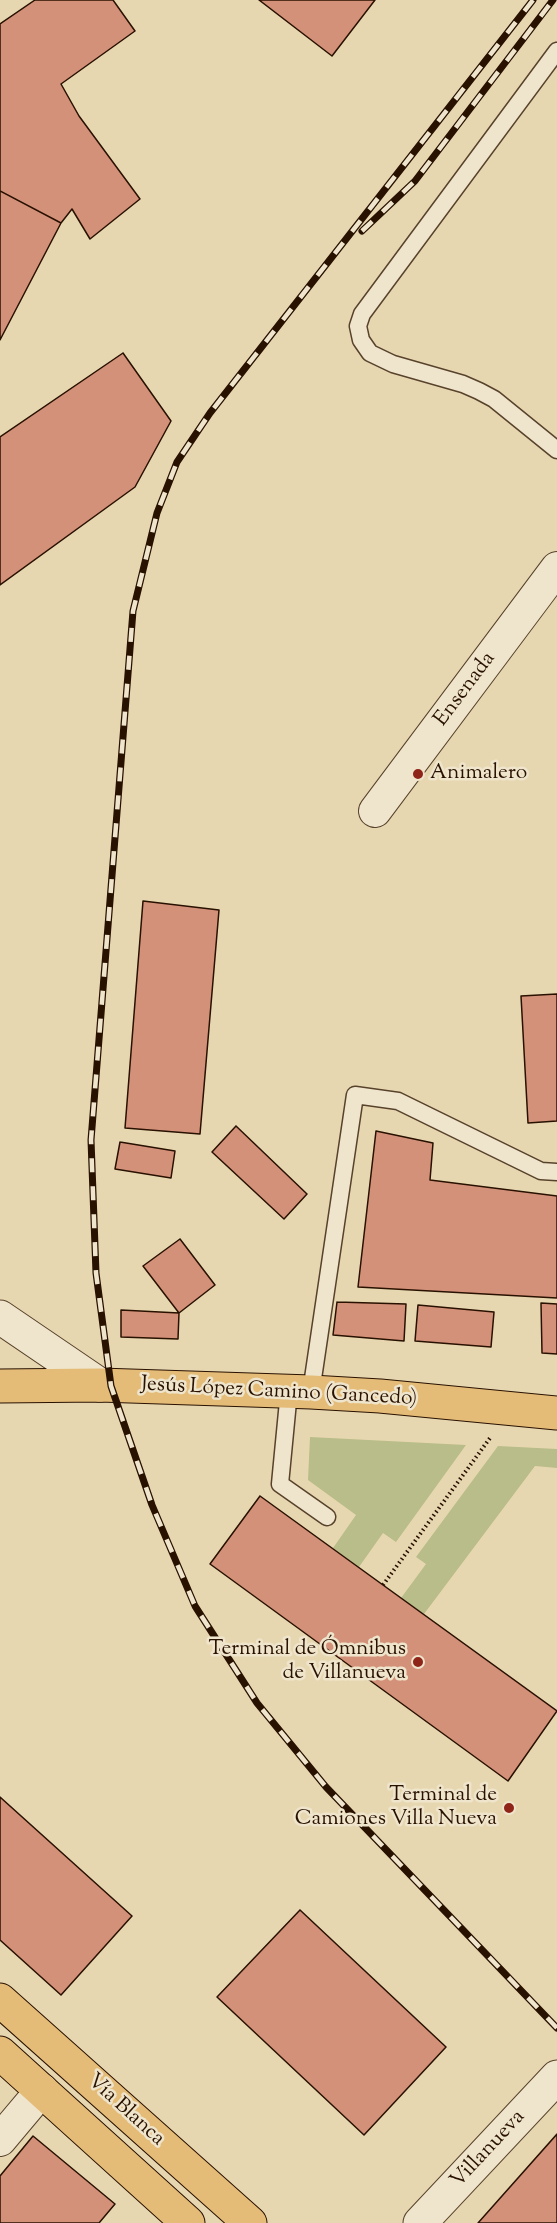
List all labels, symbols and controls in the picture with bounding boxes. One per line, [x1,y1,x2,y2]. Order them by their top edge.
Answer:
street label: Ensenada [430,648,502,732]
place label: Animalero [430,761,527,787]
marker: Animalero [411,767,425,781]
street label: Jesús López Camino (Gancedo) [140,1373,418,1413]
place label: Terminal de Ómnibus de Villanueva [208,1637,406,1687]
marker: Terminal de Ómnibus de Villanueva [411,1655,425,1669]
place label: Terminal de Camiones Villa Nueva [295,1783,497,1833]
marker: Terminal de Camiones Villa Nueva [502,1801,516,1815]
street label: Vía Blanca [81,2070,169,2152]
street label: Villanueva [447,2106,531,2194]

